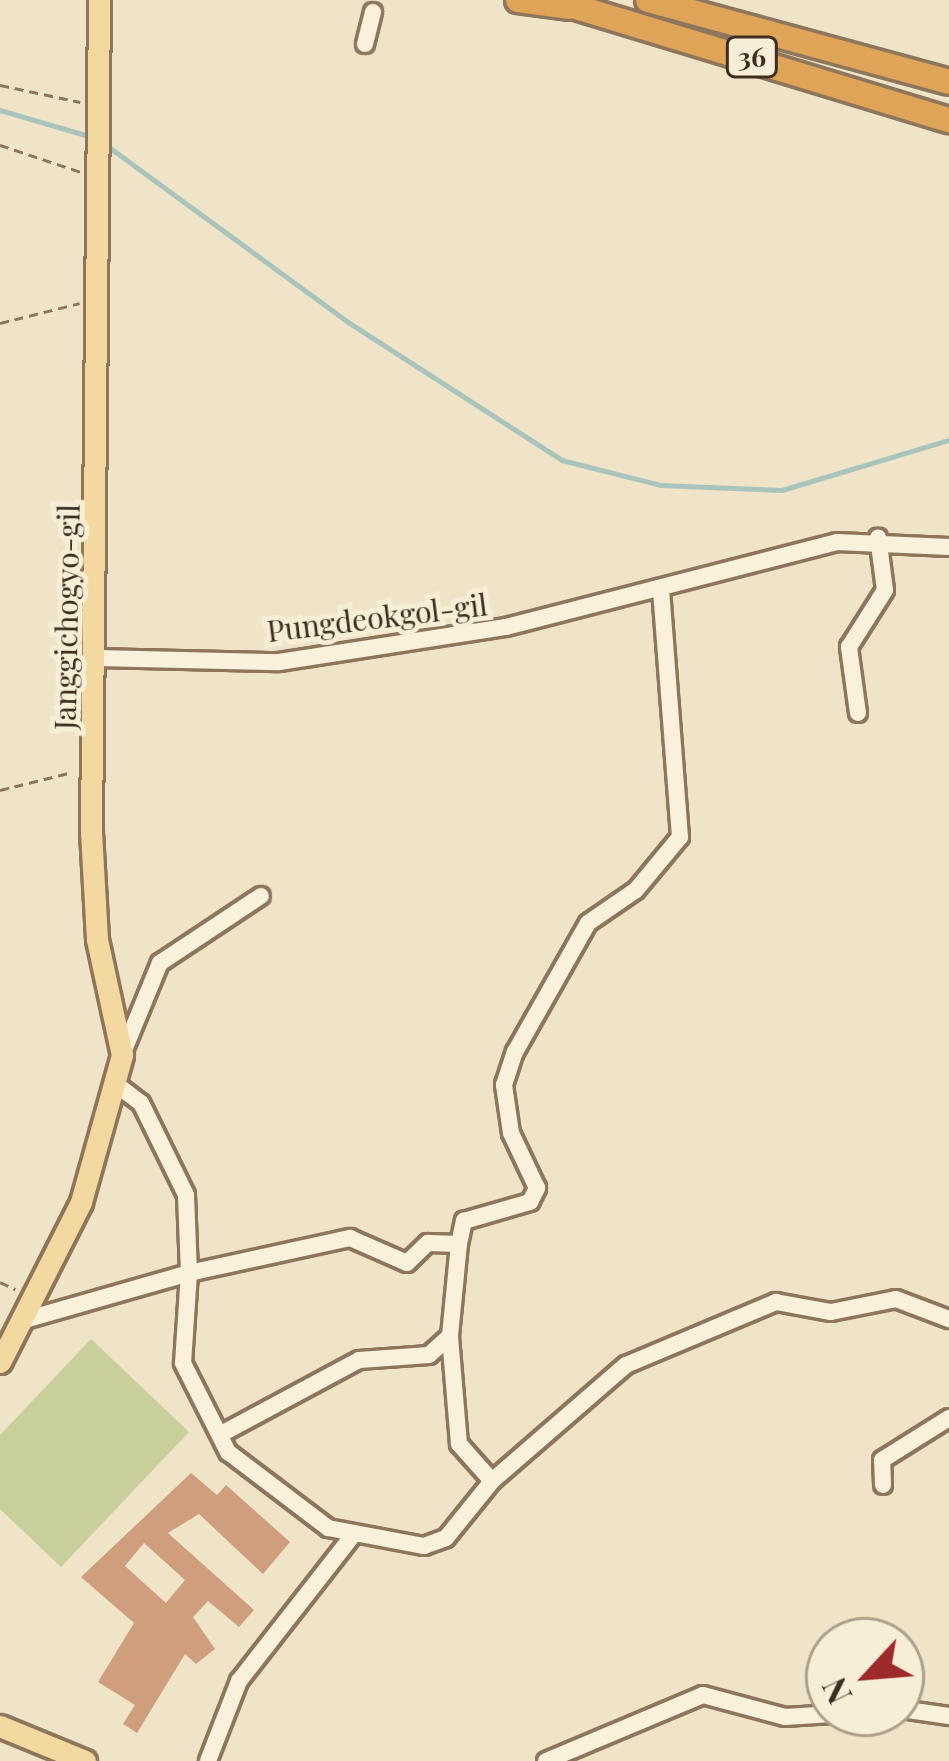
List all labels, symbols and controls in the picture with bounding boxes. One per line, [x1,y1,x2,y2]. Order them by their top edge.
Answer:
road number: 36 [725,36,779,78]
street label: Janggichogyo-gil [46,504,86,730]
street label: Pungdeokgol-gil [265,586,489,648]
north arrow [805,1617,925,1737]
text: N [810,1671,860,1712]

